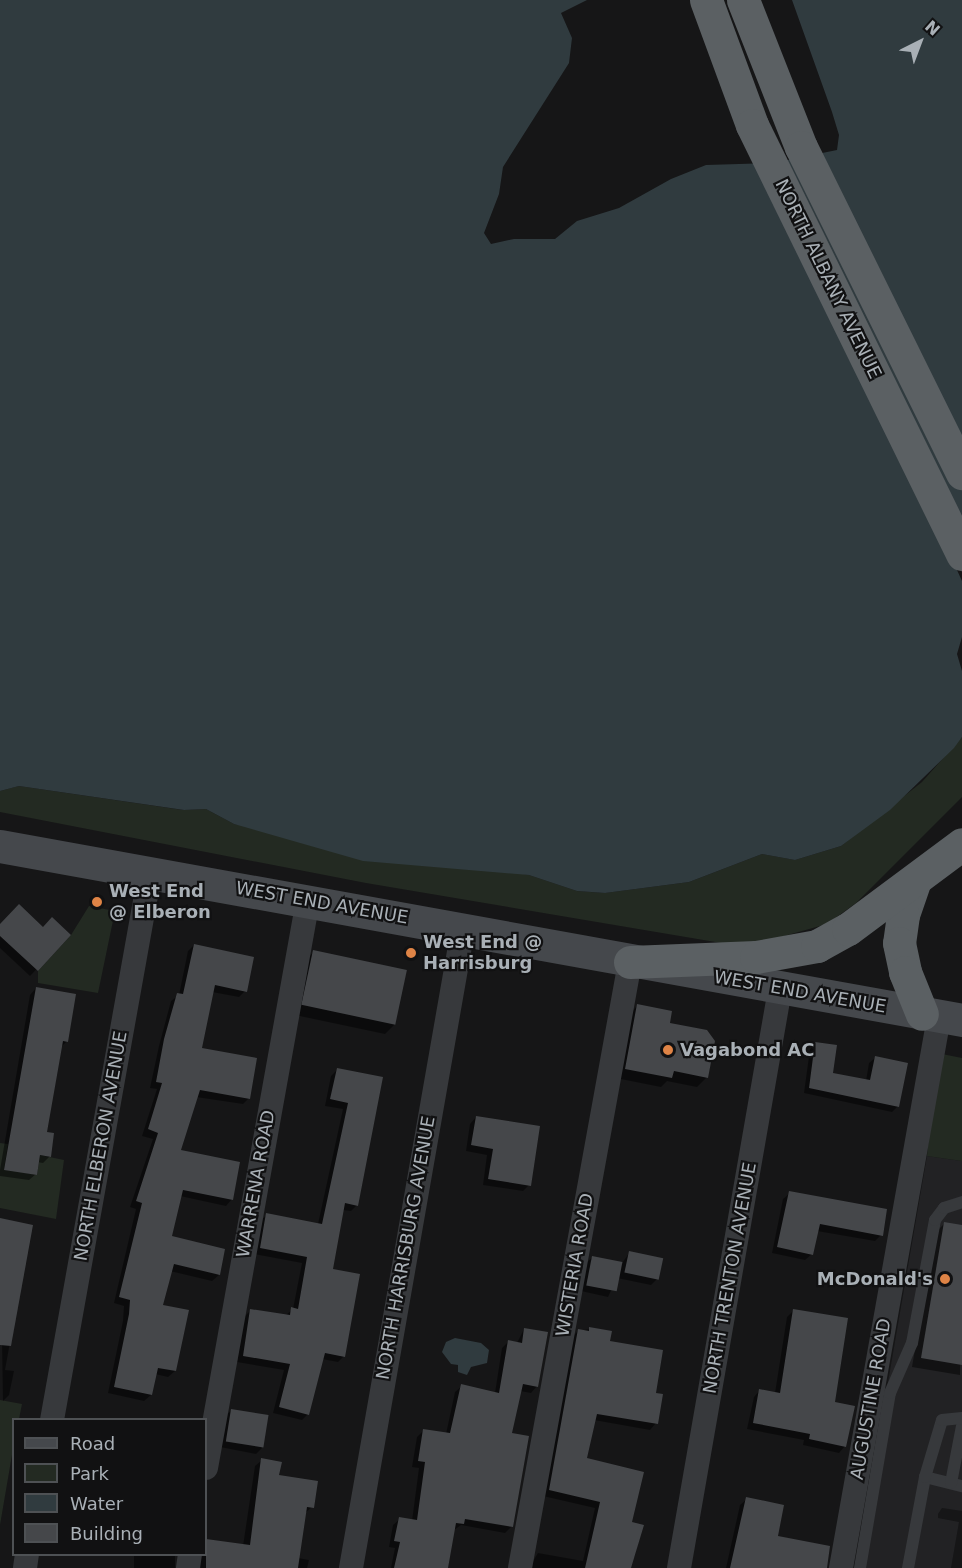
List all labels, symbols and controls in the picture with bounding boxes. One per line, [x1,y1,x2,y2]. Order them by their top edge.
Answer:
north arrow [890,12,950,72]
text: N [921,17,944,40]
street label: NORTH ALBANY AVENUE [770,176,886,382]
street label: WEST END AVENUE [234,877,410,929]
place label: West End @ Elberon [109,881,211,924]
marker: West End @ Elberon [90,895,104,909]
place label: West End @ Harrisburg [423,932,542,974]
marker: West End @ Harrisburg [404,946,418,960]
street label: WEST END AVENUE [712,966,888,1018]
street label: NORTH ELBERON AVENUE [70,1029,132,1263]
place label: Vagabond AC [680,1039,814,1061]
marker: Vagabond AC [661,1043,675,1057]
street label: WARRENA ROAD [232,1108,280,1260]
street label: NORTH HARRISBURG AVENUE [372,1115,440,1381]
street label: NORTH TRENTON AVENUE [699,1161,761,1395]
street label: WISTERIA ROAD [552,1192,598,1338]
place label: McDonald's [817,1268,933,1290]
marker: McDonald's [938,1272,952,1286]
street label: AUGUSTINE ROAD [846,1317,896,1481]
legend [12,1418,207,1556]
text: Road [70,1433,115,1454]
text: Park [70,1463,109,1484]
text: Water [70,1493,123,1514]
text: Building [70,1523,143,1544]

